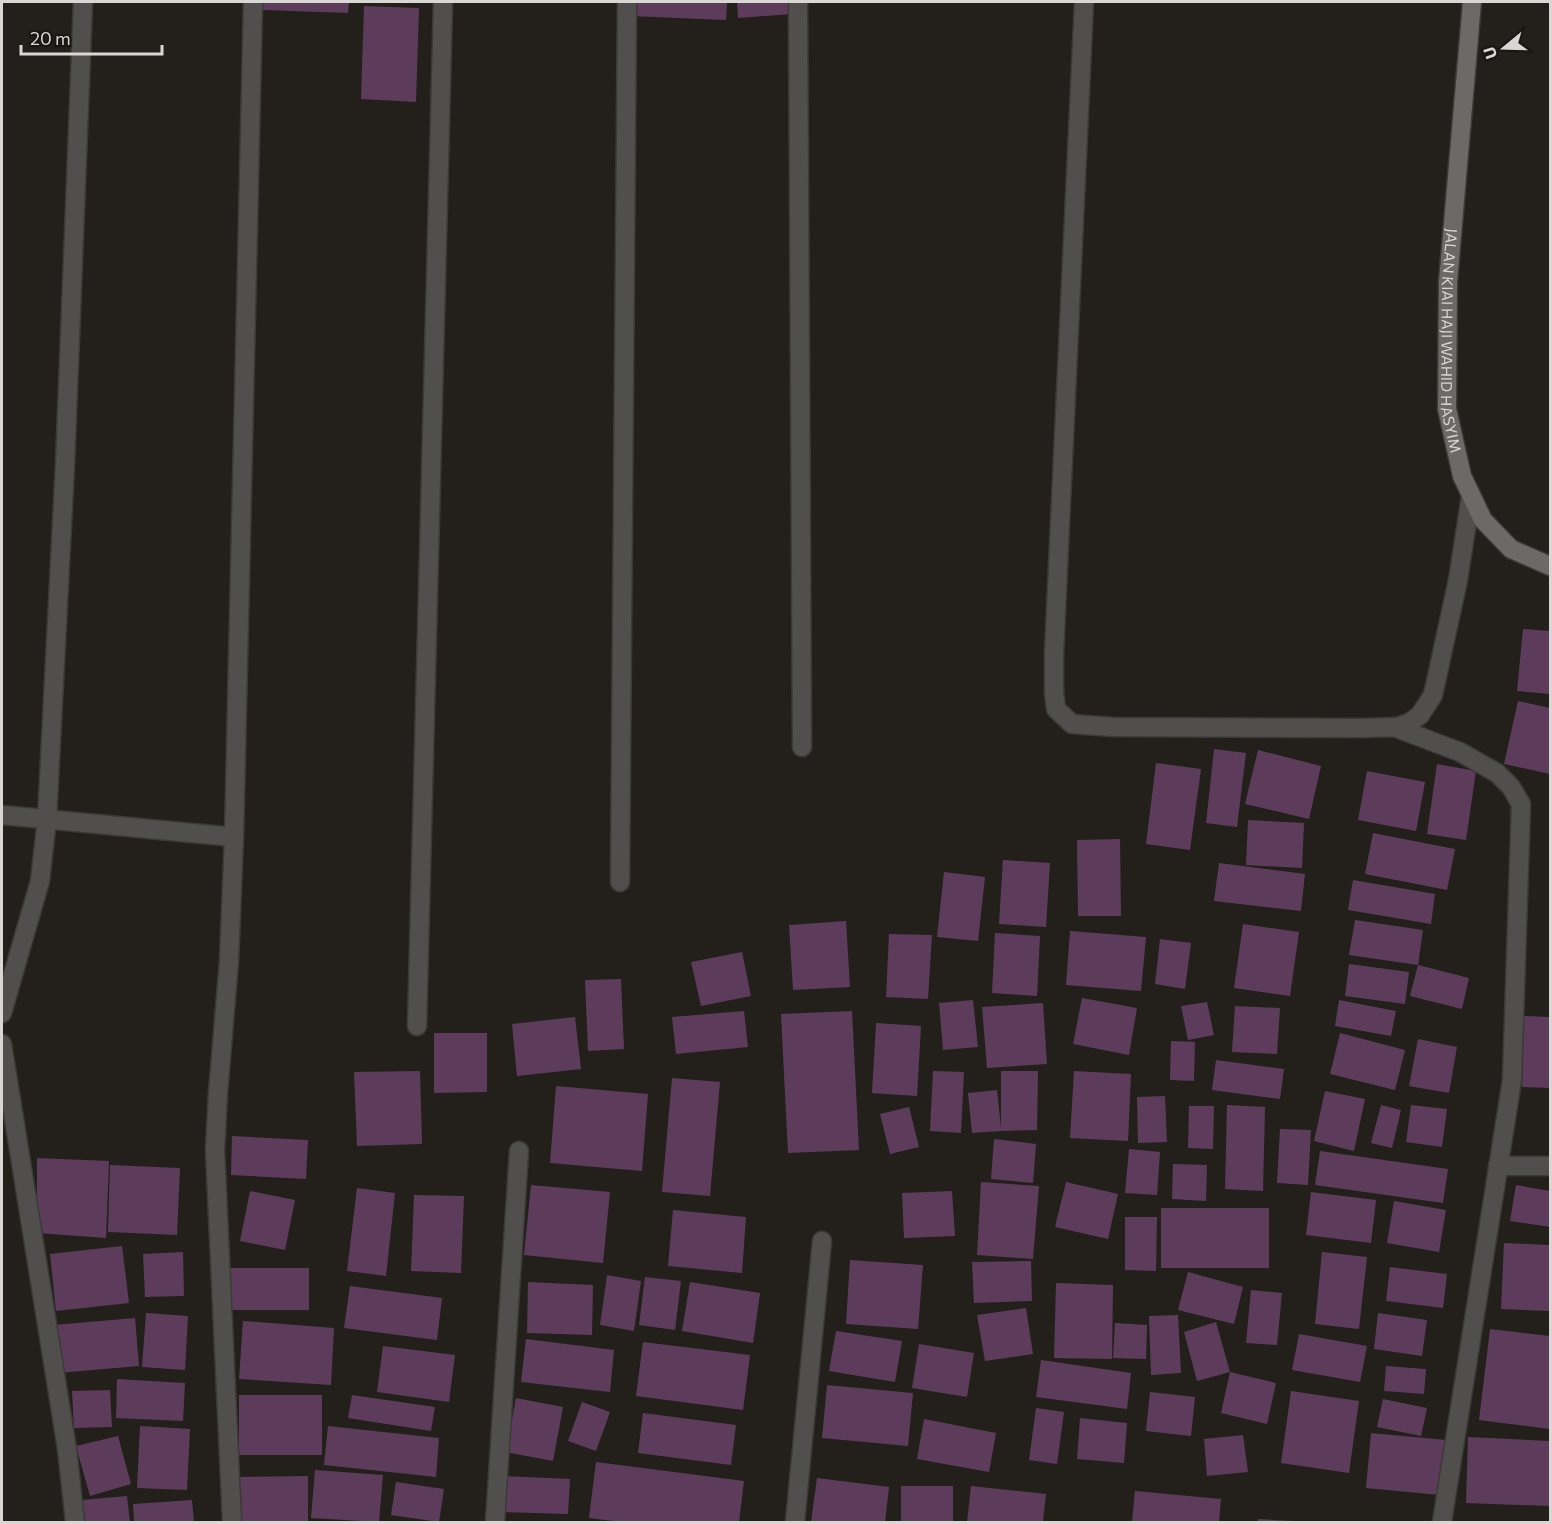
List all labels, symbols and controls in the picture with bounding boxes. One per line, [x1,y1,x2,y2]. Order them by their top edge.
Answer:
scale bar [21,18,162,56]
north arrow [1474,18,1534,78]
text: 20 m [30,27,71,49]
text: U [1478,44,1500,62]
street label: JALAN KIAI HAJI WAHID HASYIM [1438,228,1466,454]

